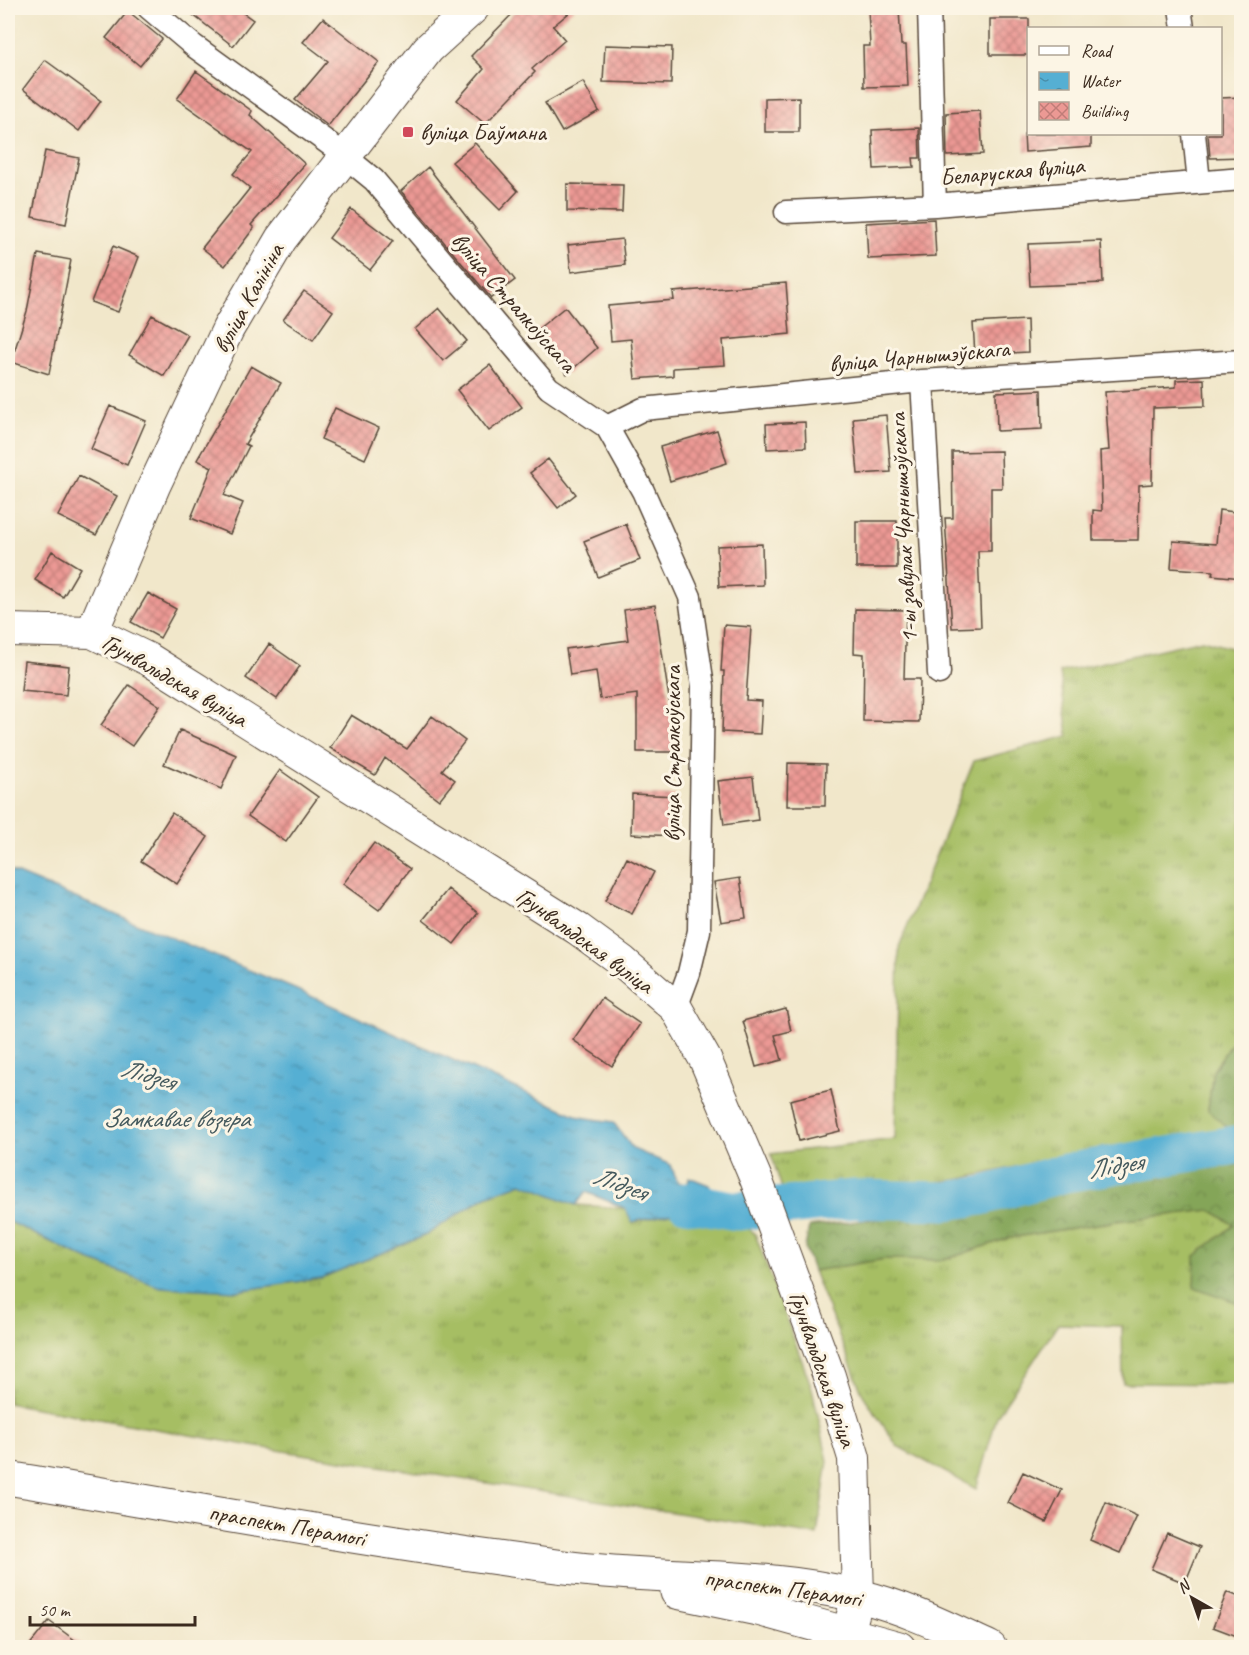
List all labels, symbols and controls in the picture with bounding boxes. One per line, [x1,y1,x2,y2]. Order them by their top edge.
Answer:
legend [1027,27,1222,135]
text: Road [1081,40,1114,62]
text: Water [1081,70,1122,92]
text: Building [1081,100,1130,122]
place label: вуліца Баўмана [420,117,547,147]
marker: вуліца Баўмана [401,125,415,139]
street label: Беларуская вуліца [939,150,1087,192]
street label: вуліца Стралкоўскага [445,226,584,379]
street label: вуліца Калініна [206,236,291,358]
street label: вуліца Чарнышэўскага [828,333,1012,379]
street label: 1-ы завулак Чарнышэўскага [882,411,925,644]
street label: Грунвальдская вуліца [97,626,254,734]
street label: вуліца Стралкоўскага [657,665,687,842]
street label: Грунвальдская вуліца [510,880,661,1001]
water label: Лідзея [117,1051,182,1099]
water label: Замкавае возера [102,1102,252,1135]
water label: Лідзея [1086,1144,1148,1186]
water label: Лідзея [589,1159,655,1210]
street label: Грунвальдская вуліца [782,1287,864,1452]
street label: праспект Перамогі [207,1496,370,1554]
street label: праспект Перамогі [703,1562,866,1614]
north arrow [1162,1568,1222,1628]
text: N [1173,1574,1196,1598]
scale bar [30,1589,195,1627]
text: 50 m [39,1599,72,1621]

